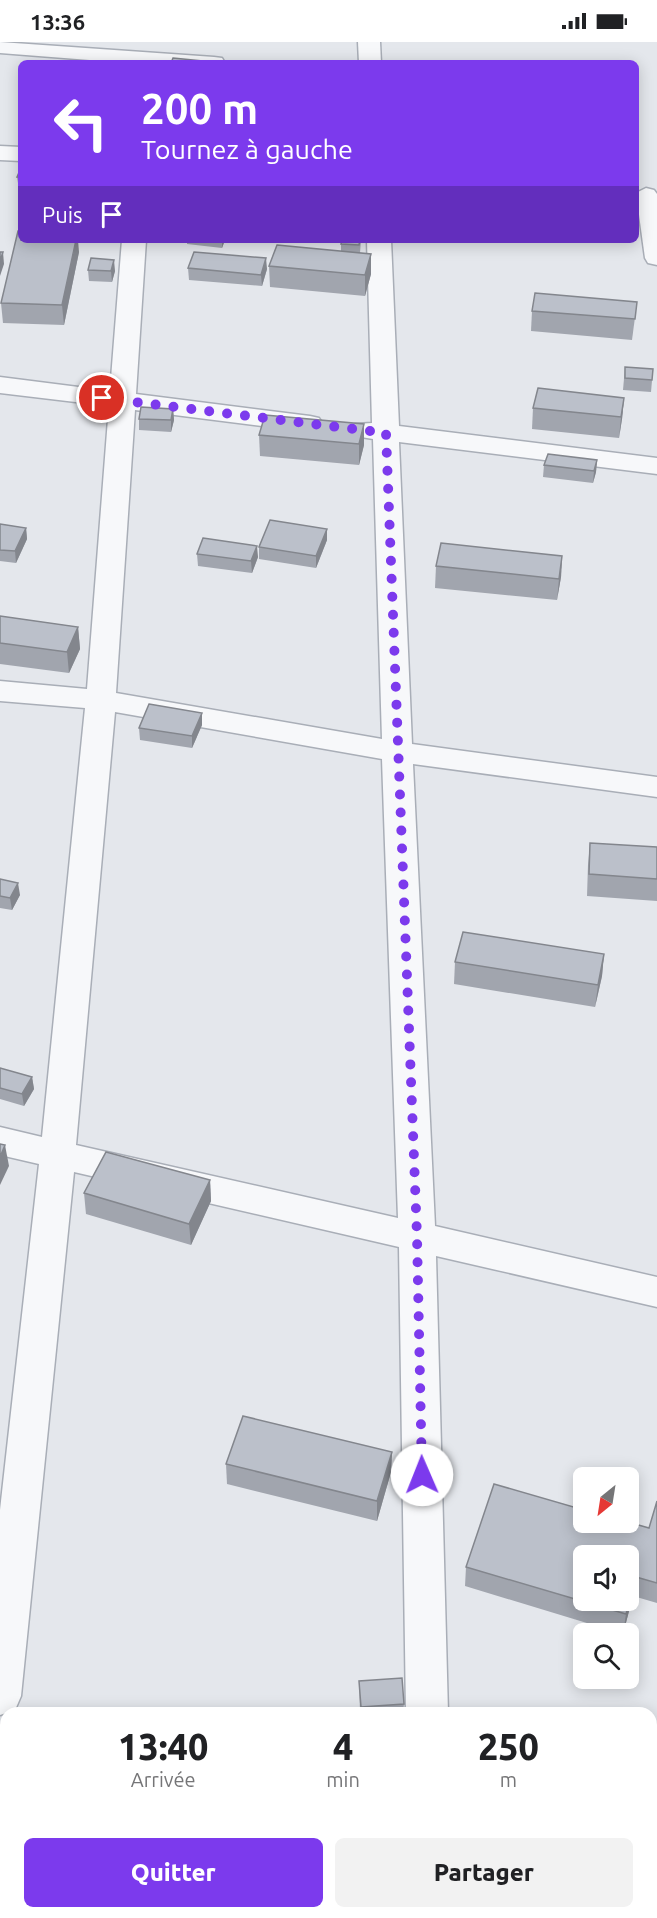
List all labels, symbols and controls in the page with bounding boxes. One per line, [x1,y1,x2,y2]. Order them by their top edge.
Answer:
text: 13:36 [30,9,85,34]
icon: left [42,84,120,162]
text: 200 m [141,85,258,132]
text: Tournez à gauche [141,134,353,164]
icon: arrive [95,198,128,231]
text: Puis [42,202,83,227]
pin [76,372,127,423]
icon: arrive [85,381,118,414]
position arrow [390,1443,454,1507]
north arrow [573,1467,639,1533]
map controls [573,1467,639,1689]
button: sound [573,1545,639,1611]
button: search [573,1623,639,1689]
text: 13:40 [118,1726,208,1767]
text: 4 [333,1726,353,1767]
text: 250 [478,1726,539,1767]
text: Arrivée [131,1768,196,1791]
text: min [326,1768,360,1791]
text: m [500,1768,517,1791]
button: Quitter [24,1838,323,1907]
button: Partager [335,1838,633,1907]

